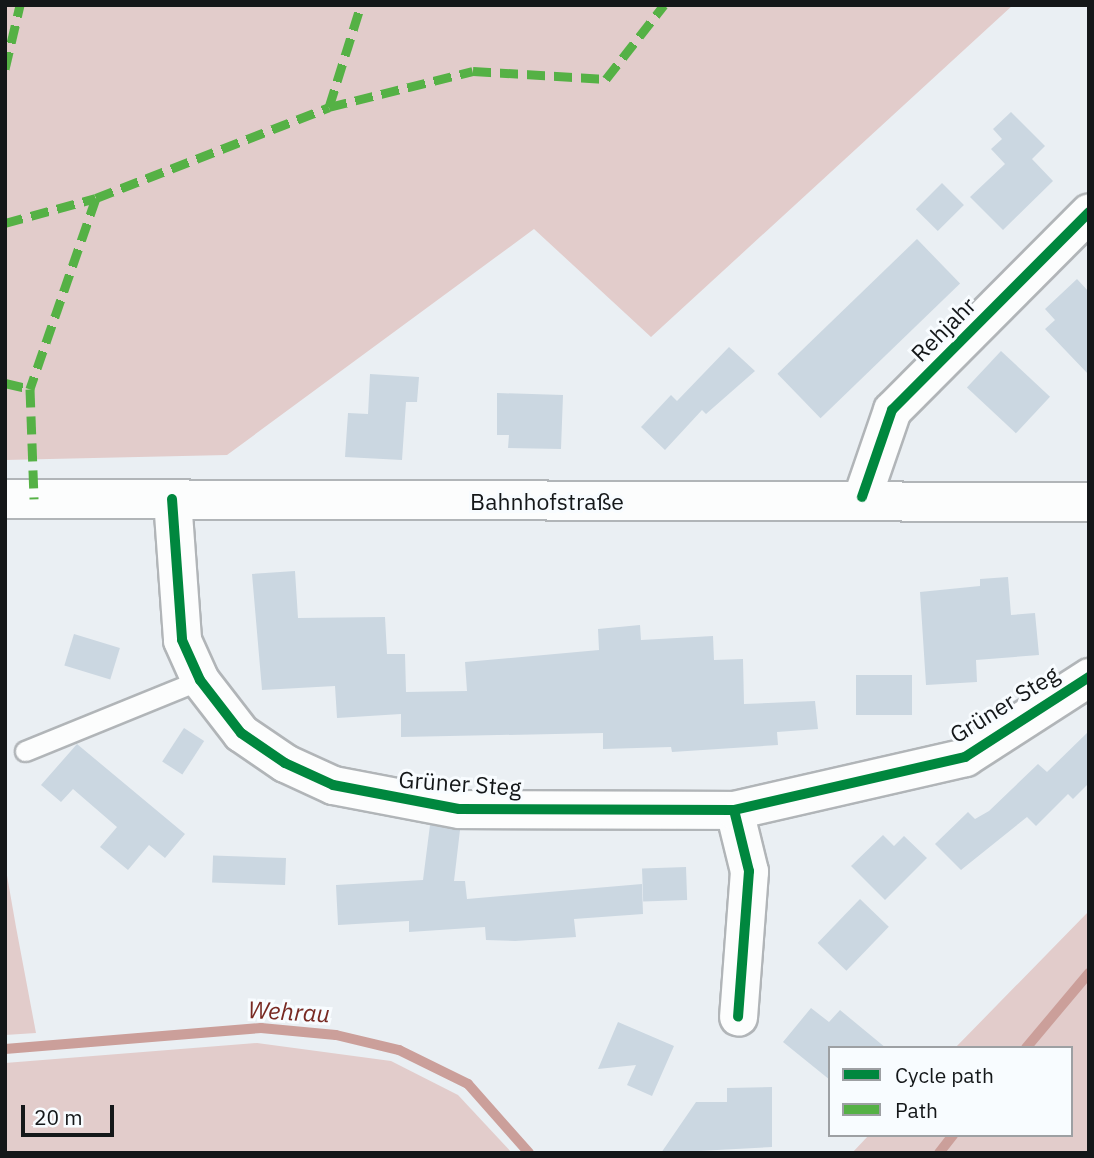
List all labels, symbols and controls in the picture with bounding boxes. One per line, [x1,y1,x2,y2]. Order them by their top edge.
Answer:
street label: Rehjahr [905,291,981,367]
street label: Bahnhofstraße [470,487,624,515]
street label: Grüner Steg [944,660,1064,748]
street label: Grüner Steg [398,765,522,801]
water label: Wehrau [247,995,331,1029]
legend [828,1046,1073,1137]
text: Cycle path [895,1061,994,1089]
scale bar [24,1092,117,1136]
text: Path [895,1096,938,1124]
text: 20 m [34,1103,83,1131]

